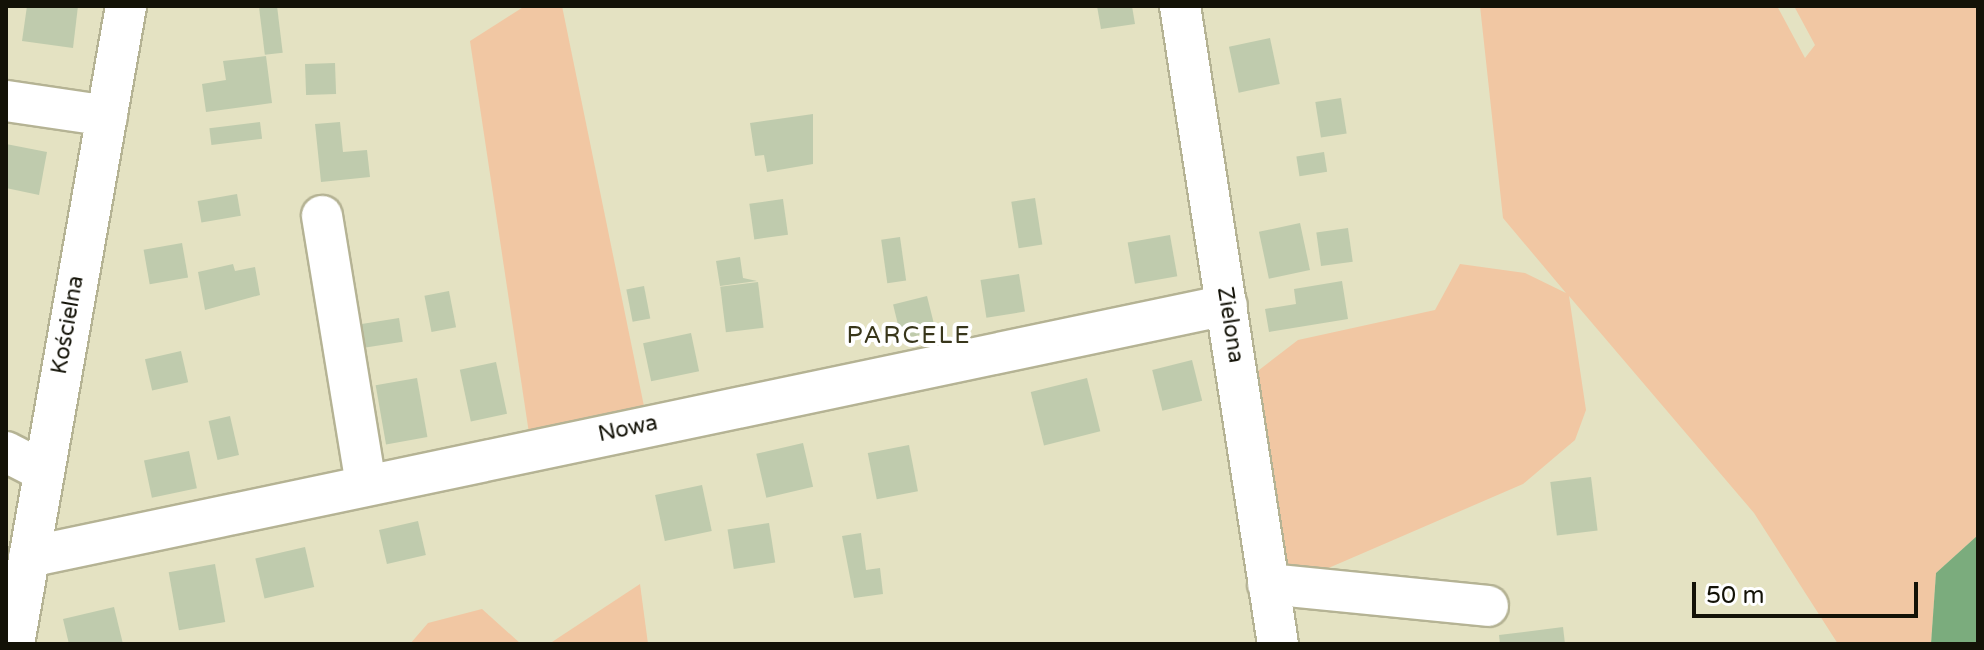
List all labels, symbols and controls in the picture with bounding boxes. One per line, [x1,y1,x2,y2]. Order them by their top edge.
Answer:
street label: Kościelna [46,274,90,376]
street label: Zielona [1211,285,1249,365]
district label: PARCELE [846,322,972,350]
street label: Nowa [596,410,660,448]
scale bar [1696,566,1922,616]
text: 50 m [1706,581,1764,610]

